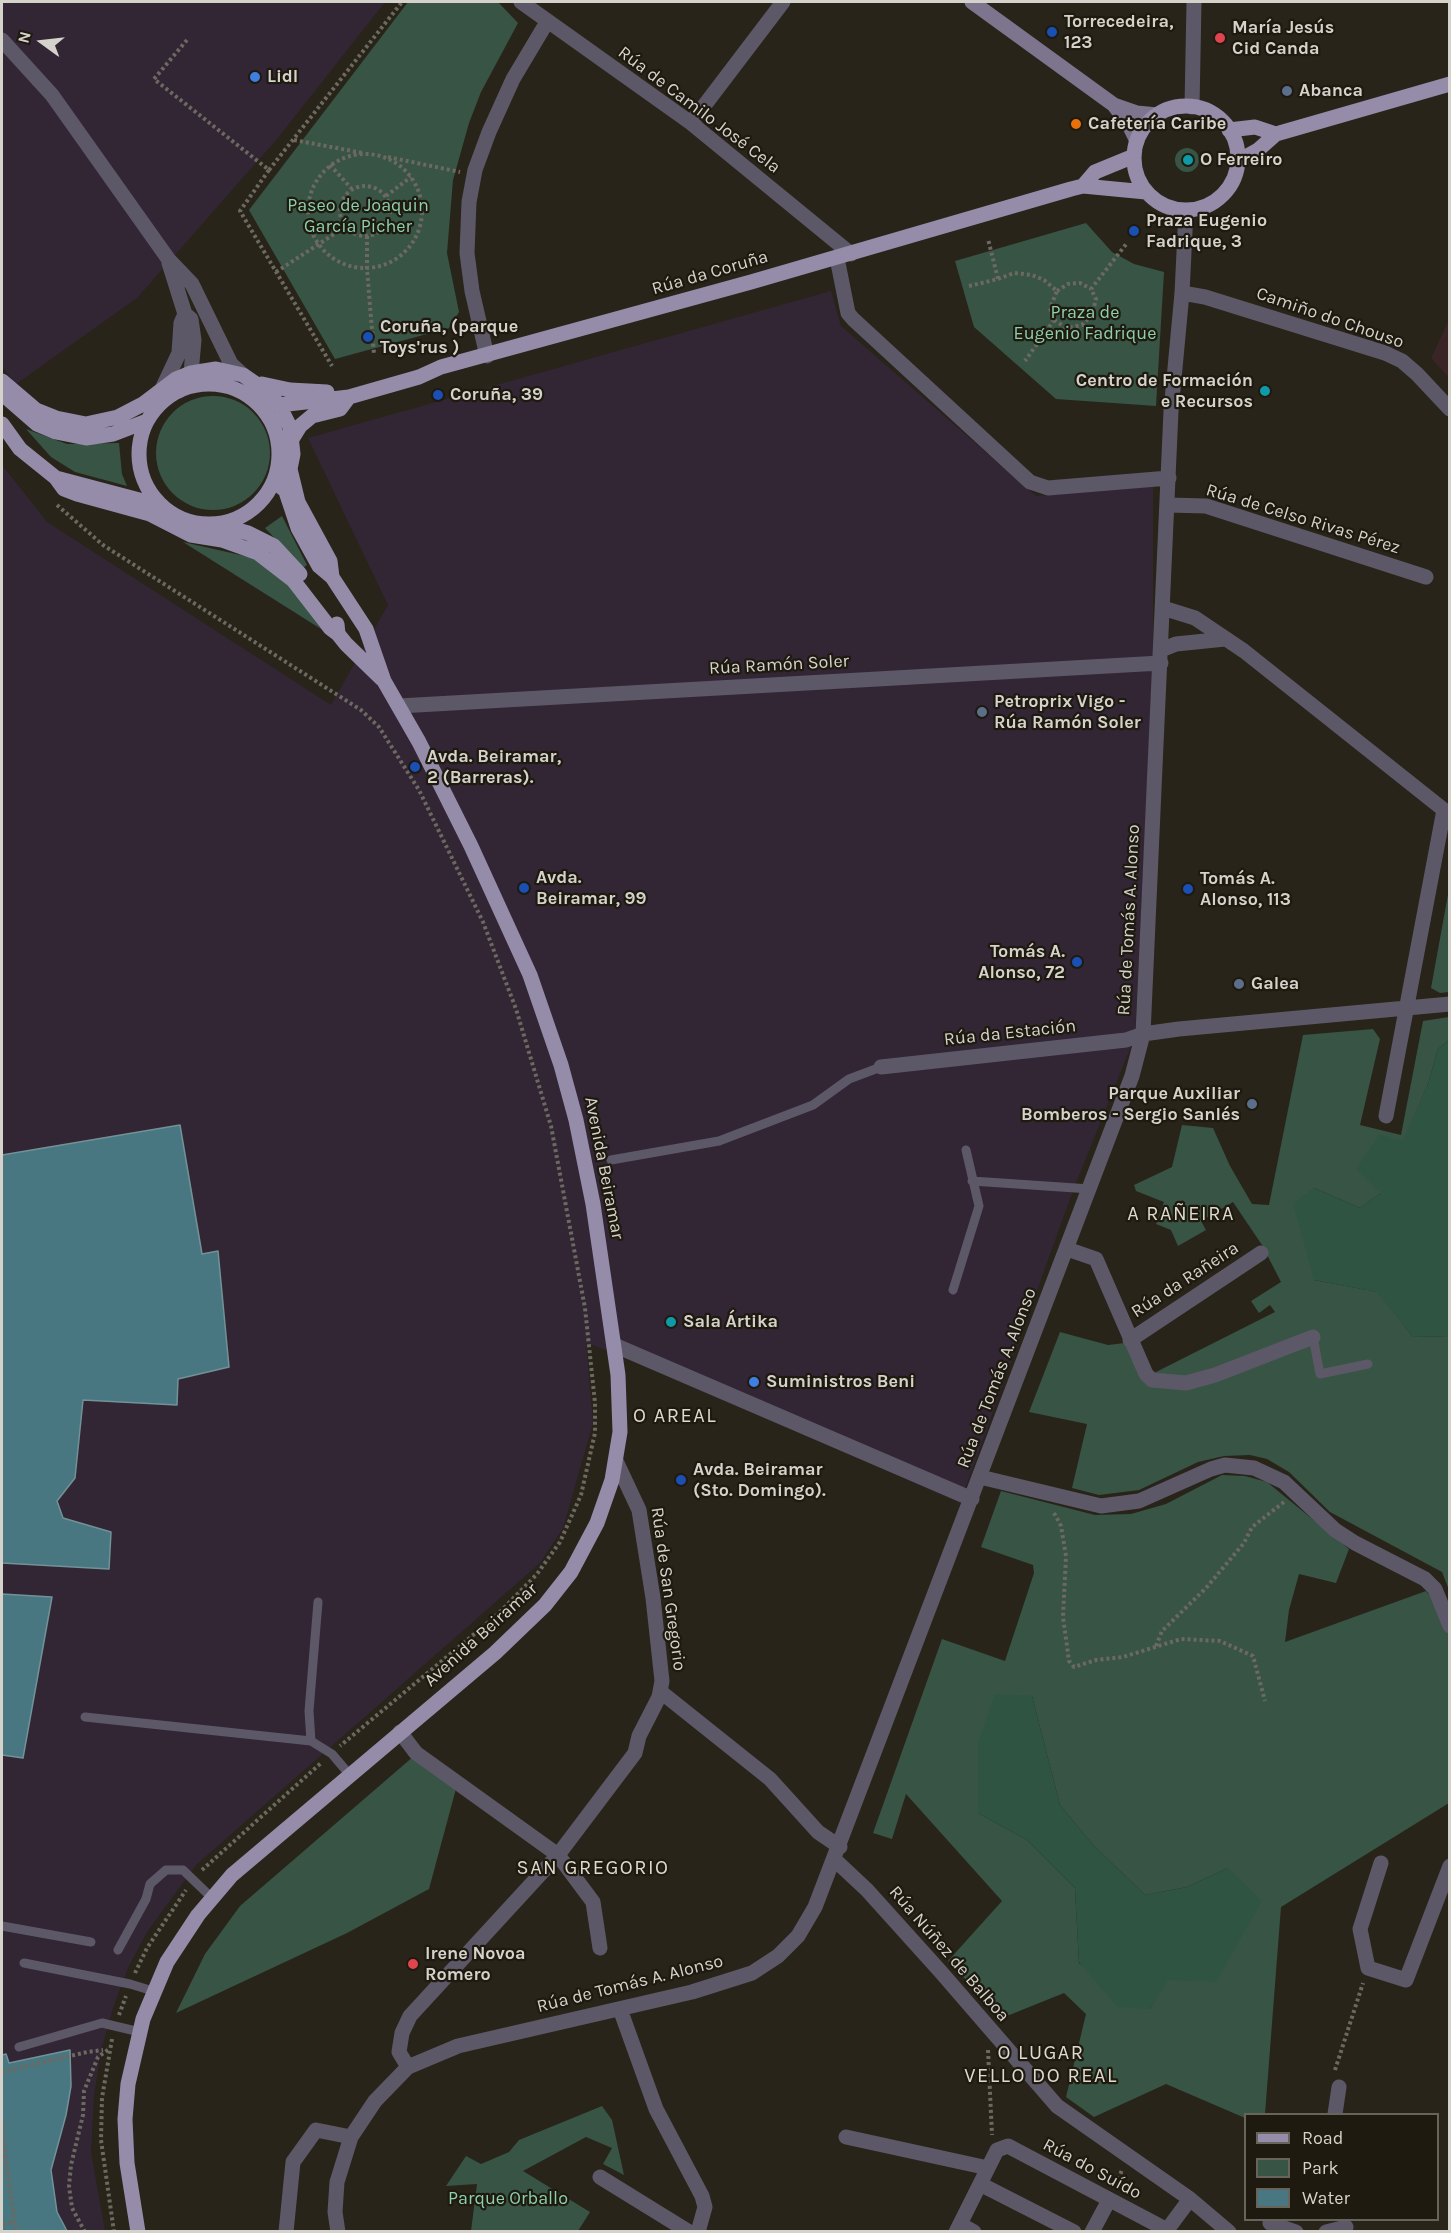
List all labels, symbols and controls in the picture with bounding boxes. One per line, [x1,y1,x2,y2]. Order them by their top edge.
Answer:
place label: Torrecedeira, 123 [1064,11,1174,54]
north arrow [12,12,72,72]
place label: María Jesús Cid Canda [1232,17,1334,60]
marker: Torrecedeira, 123 [1045,25,1059,39]
text: N [13,29,35,45]
marker: María Jesús Cid Canda [1213,31,1227,45]
street label: Rúa de Camilo José Cela [613,42,785,178]
place label: Lidl [267,66,298,88]
marker: Lidl [248,70,262,84]
place label: Abanca [1299,80,1363,102]
marker: Abanca [1280,84,1294,98]
place label: Cafetería Caribe [1088,113,1226,135]
marker: Cafetería Caribe [1069,117,1083,131]
place label: O Ferreiro [1200,149,1282,171]
marker: O Ferreiro [1181,153,1195,167]
park label: Paseo de Joaquin García Picher [287,195,429,238]
place label: Praza Eugenio Fadrique, 3 [1146,210,1267,252]
marker: Praza Eugenio Fadrique, 3 [1127,224,1141,238]
street label: Rúa da Coruña [649,246,771,300]
street label: Camiño do Chouso [1253,283,1407,353]
park label: Praza de Eugenio Fadrique [1014,302,1156,344]
place label: Coruña, (parque Toys'rus ) [380,316,518,358]
marker: Coruña, (parque Toys'rus ) [361,330,375,344]
place label: Centro de Formación e Recursos [1076,370,1253,412]
place label: Coruña, 39 [450,384,543,406]
marker: Centro de Formación e Recursos [1258,384,1272,398]
marker: Coruña, 39 [431,388,445,402]
street label: Rúa de Celso Rivas Pérez [1203,479,1403,559]
street label: Rúa Ramón Soler [708,651,850,679]
place label: Petroprix Vigo - Rúa Ramón Soler [994,691,1141,734]
marker: Petroprix Vigo - Rúa Ramón Soler [975,705,989,719]
place label: Avda. Beiramar, 2 (Barreras). [427,746,561,789]
marker: Avda. Beiramar, 2 (Barreras). [408,760,422,774]
street label: Rúa de Tomás A. Alonso [1113,824,1145,1016]
place label: Avda. Beiramar, 99 [536,867,646,910]
place label: Tomás A. Alonso, 113 [1200,868,1291,910]
marker: Avda. Beiramar, 99 [517,881,531,895]
marker: Tomás A. Alonso, 113 [1181,882,1195,896]
place label: Tomás A. Alonso, 72 [978,941,1065,984]
marker: Tomás A. Alonso, 72 [1070,955,1084,969]
place label: Galea [1251,973,1299,995]
marker: Galea [1232,977,1246,991]
street label: Rúa da Estación [943,1015,1077,1051]
place label: Parque Auxiliar Bomberos - Sergio Sanlés [1021,1083,1240,1126]
street label: Avenida Beiramar [580,1095,628,1241]
marker: Parque Auxiliar Bomberos - Sergio Sanlés [1245,1097,1259,1111]
district label: A RAÑEIRA [1127,1202,1235,1226]
street label: Rúa da Rañeira [1127,1237,1243,1323]
street label: Rúa de Tomás A. Alonso [953,1285,1041,1471]
place label: Sala Ártika [683,1311,778,1333]
marker: Sala Ártika [664,1315,678,1329]
place label: Suministros Beni [766,1371,915,1393]
marker: Suministros Beni [747,1375,761,1389]
district label: O AREAL [633,1404,717,1428]
place label: Avda. Beiramar (Sto. Domingo). [693,1459,826,1502]
marker: Avda. Beiramar (Sto. Domingo). [674,1473,688,1487]
street label: Rúa de San Gregorio [646,1506,690,1672]
street label: Avenida Beiramar [420,1579,542,1691]
district label: SAN GREGORIO [517,1856,669,1880]
street label: Rúa Núñez de Balboa [884,1882,1014,2026]
place label: Irene Novoa Romero [425,1943,526,1986]
street label: Rúa de Tomás A. Alonso [535,1950,725,2018]
marker: Irene Novoa Romero [406,1957,420,1971]
district label: O LUGAR VELLO DO REAL [964,2041,1118,2088]
legend [1244,2113,1439,2221]
text: Road [1302,2127,1343,2149]
street label: Rúa do Suído [1039,2134,1145,2204]
text: Park [1302,2157,1339,2179]
text: Water [1302,2187,1350,2209]
park label: Parque Orballo [448,2188,568,2210]

